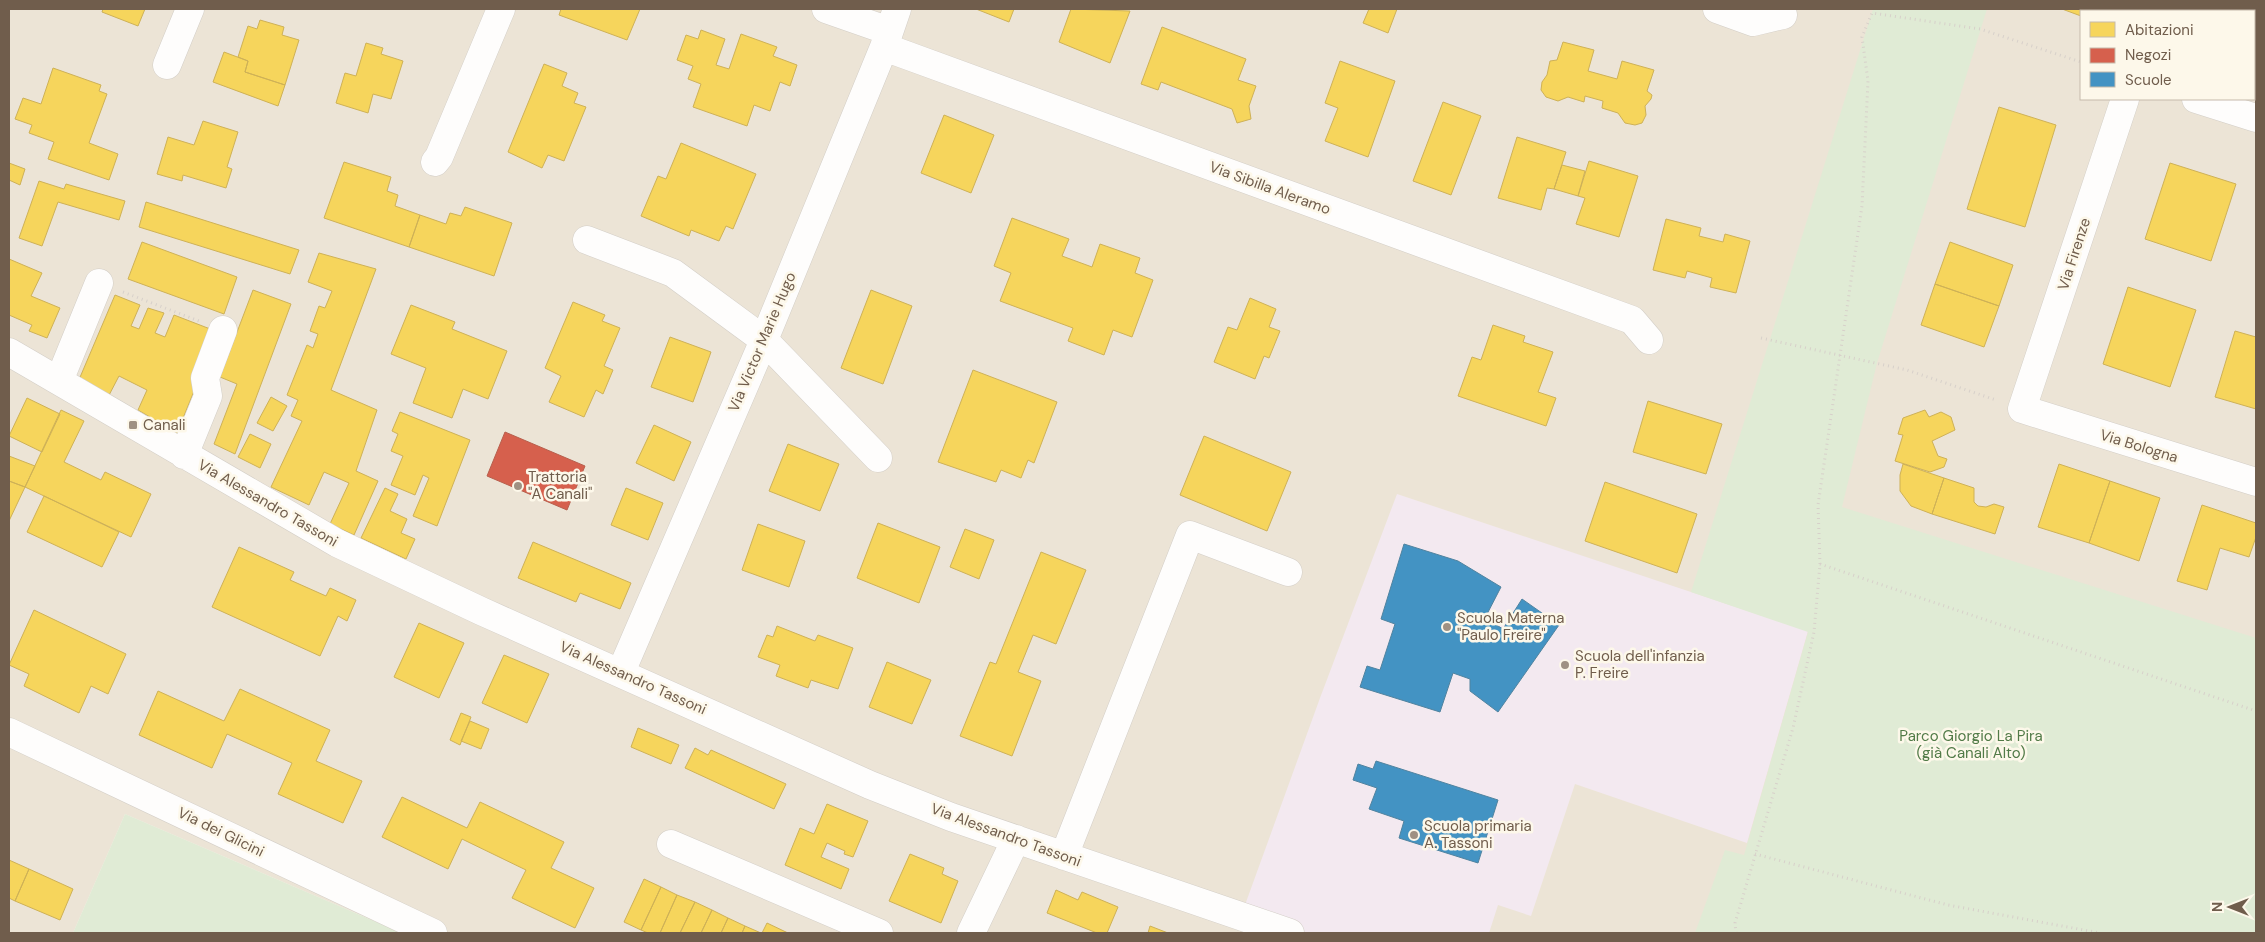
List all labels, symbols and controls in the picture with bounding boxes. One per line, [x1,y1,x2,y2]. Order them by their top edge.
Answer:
legend [2080,10,2255,100]
text: Abitazioni [2125,20,2194,40]
text: Negozi [2125,45,2171,65]
text: Scuole [2125,70,2172,90]
street label: Via Sibilla Aleramo [1207,157,1334,219]
street label: Via Firenze [2053,215,2095,293]
street label: Via Victor Marie Hugo [723,269,801,415]
place label: Canali [143,415,186,435]
marker: Canali [127,419,139,431]
street label: Via Bologna [2097,425,2181,467]
street label: Via Alessandro Tassoni [194,455,342,551]
place label: Trattoria "A Canali" [528,467,592,504]
marker: Trattoria "A Canali" [512,480,524,492]
place label: Scuola Materna "Paulo Freire" [1457,608,1564,645]
marker: Scuola Materna "Paulo Freire" [1441,621,1453,633]
street label: Via Alessandro Tassoni [556,637,710,719]
place label: Scuola dell'infanzia P. Freire [1575,646,1705,683]
marker: Scuola dell'infanzia P. Freire [1559,659,1571,671]
park label: Parco Giorgio La Pira (già Canali Alto) [1899,726,2043,763]
street label: Via Alessandro Tassoni [928,798,1084,872]
street label: Via dei Glicini [174,802,268,862]
place label: Scuola primaria A. Tassoni [1424,816,1532,853]
marker: Scuola primaria A. Tassoni [1408,829,1420,841]
north arrow [2205,882,2255,932]
text: N [2208,902,2226,912]

